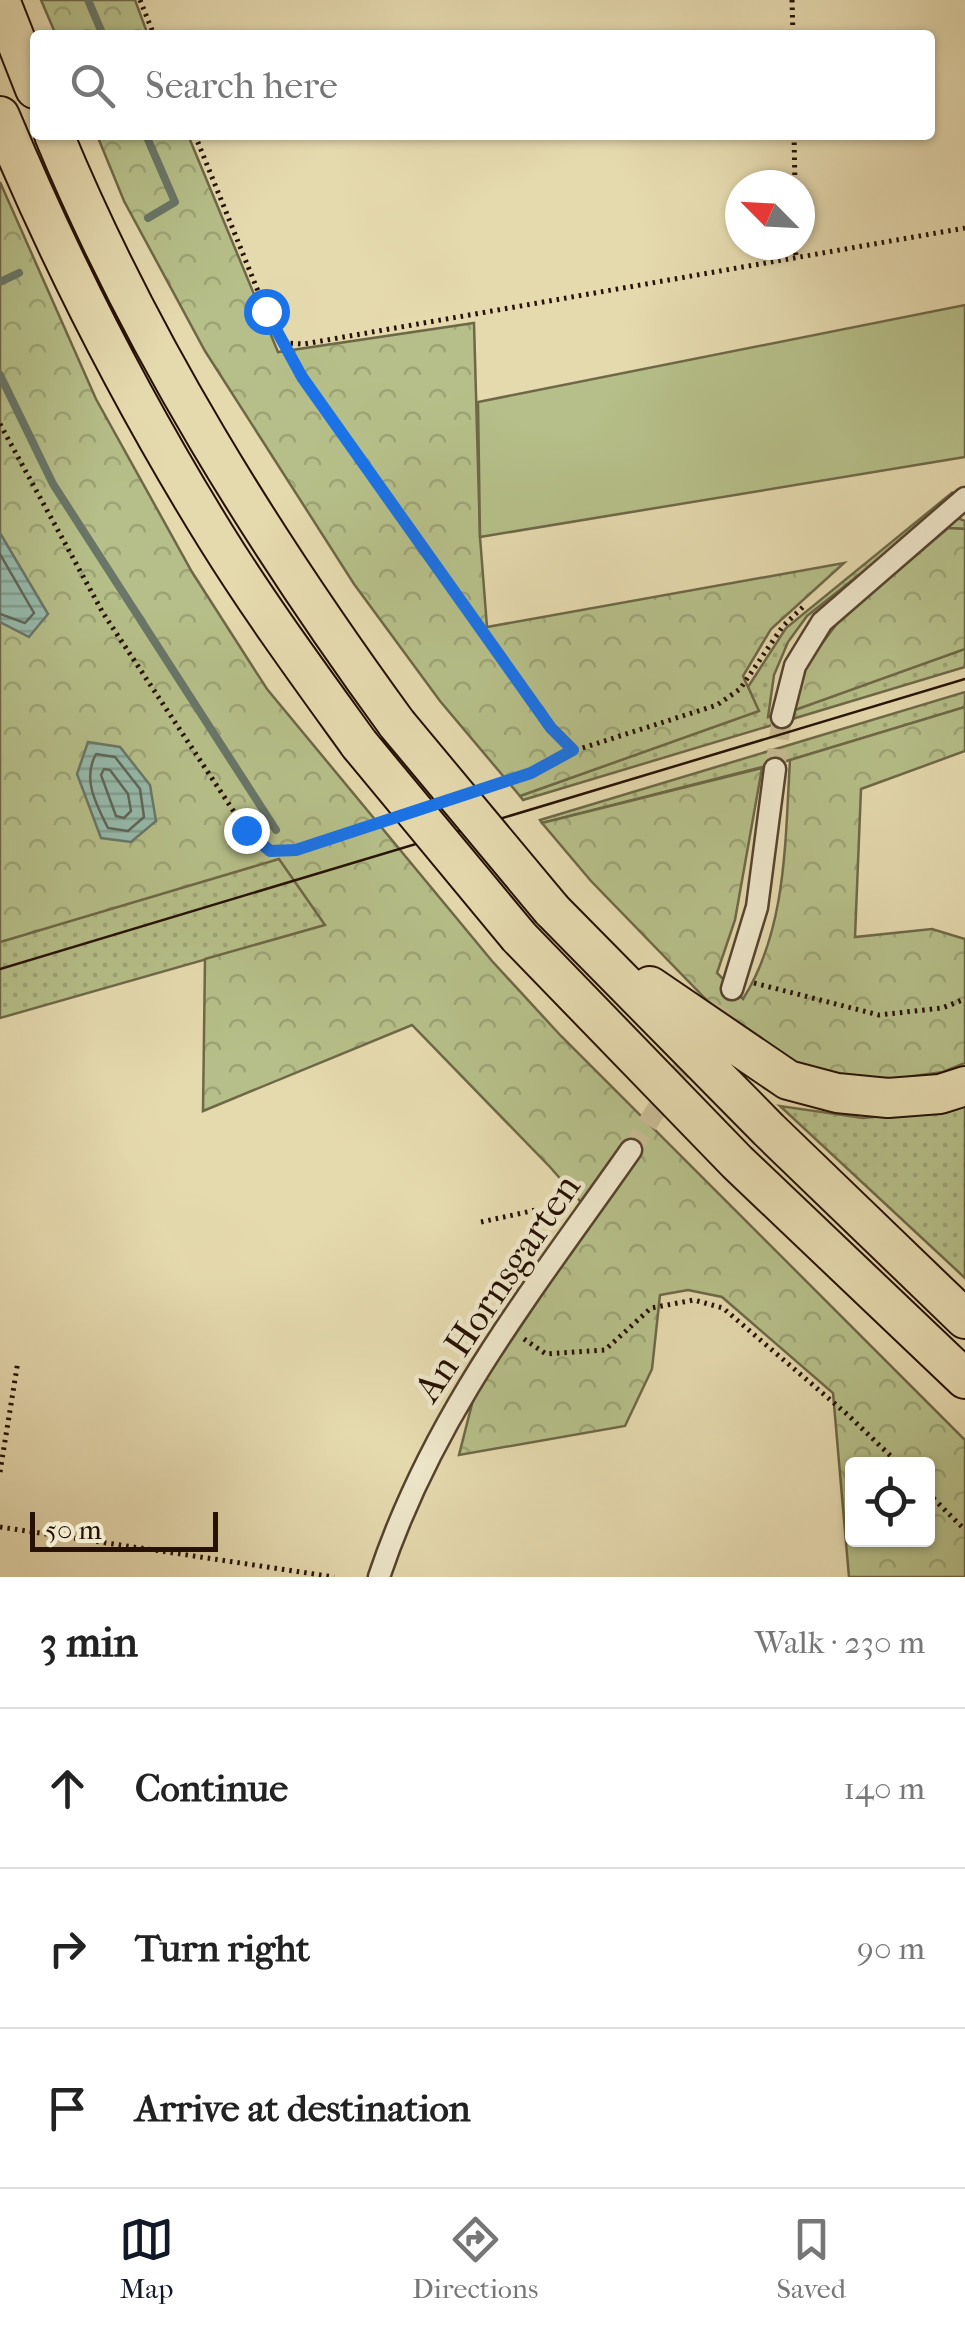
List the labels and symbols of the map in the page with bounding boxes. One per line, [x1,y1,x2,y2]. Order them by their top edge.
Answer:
north arrow [725,170,815,260]
route start [244,289,290,335]
route end [224,808,270,854]
street label: An Hornsgarten [403,1166,590,1412]
scale bar [30,1507,218,1552]

